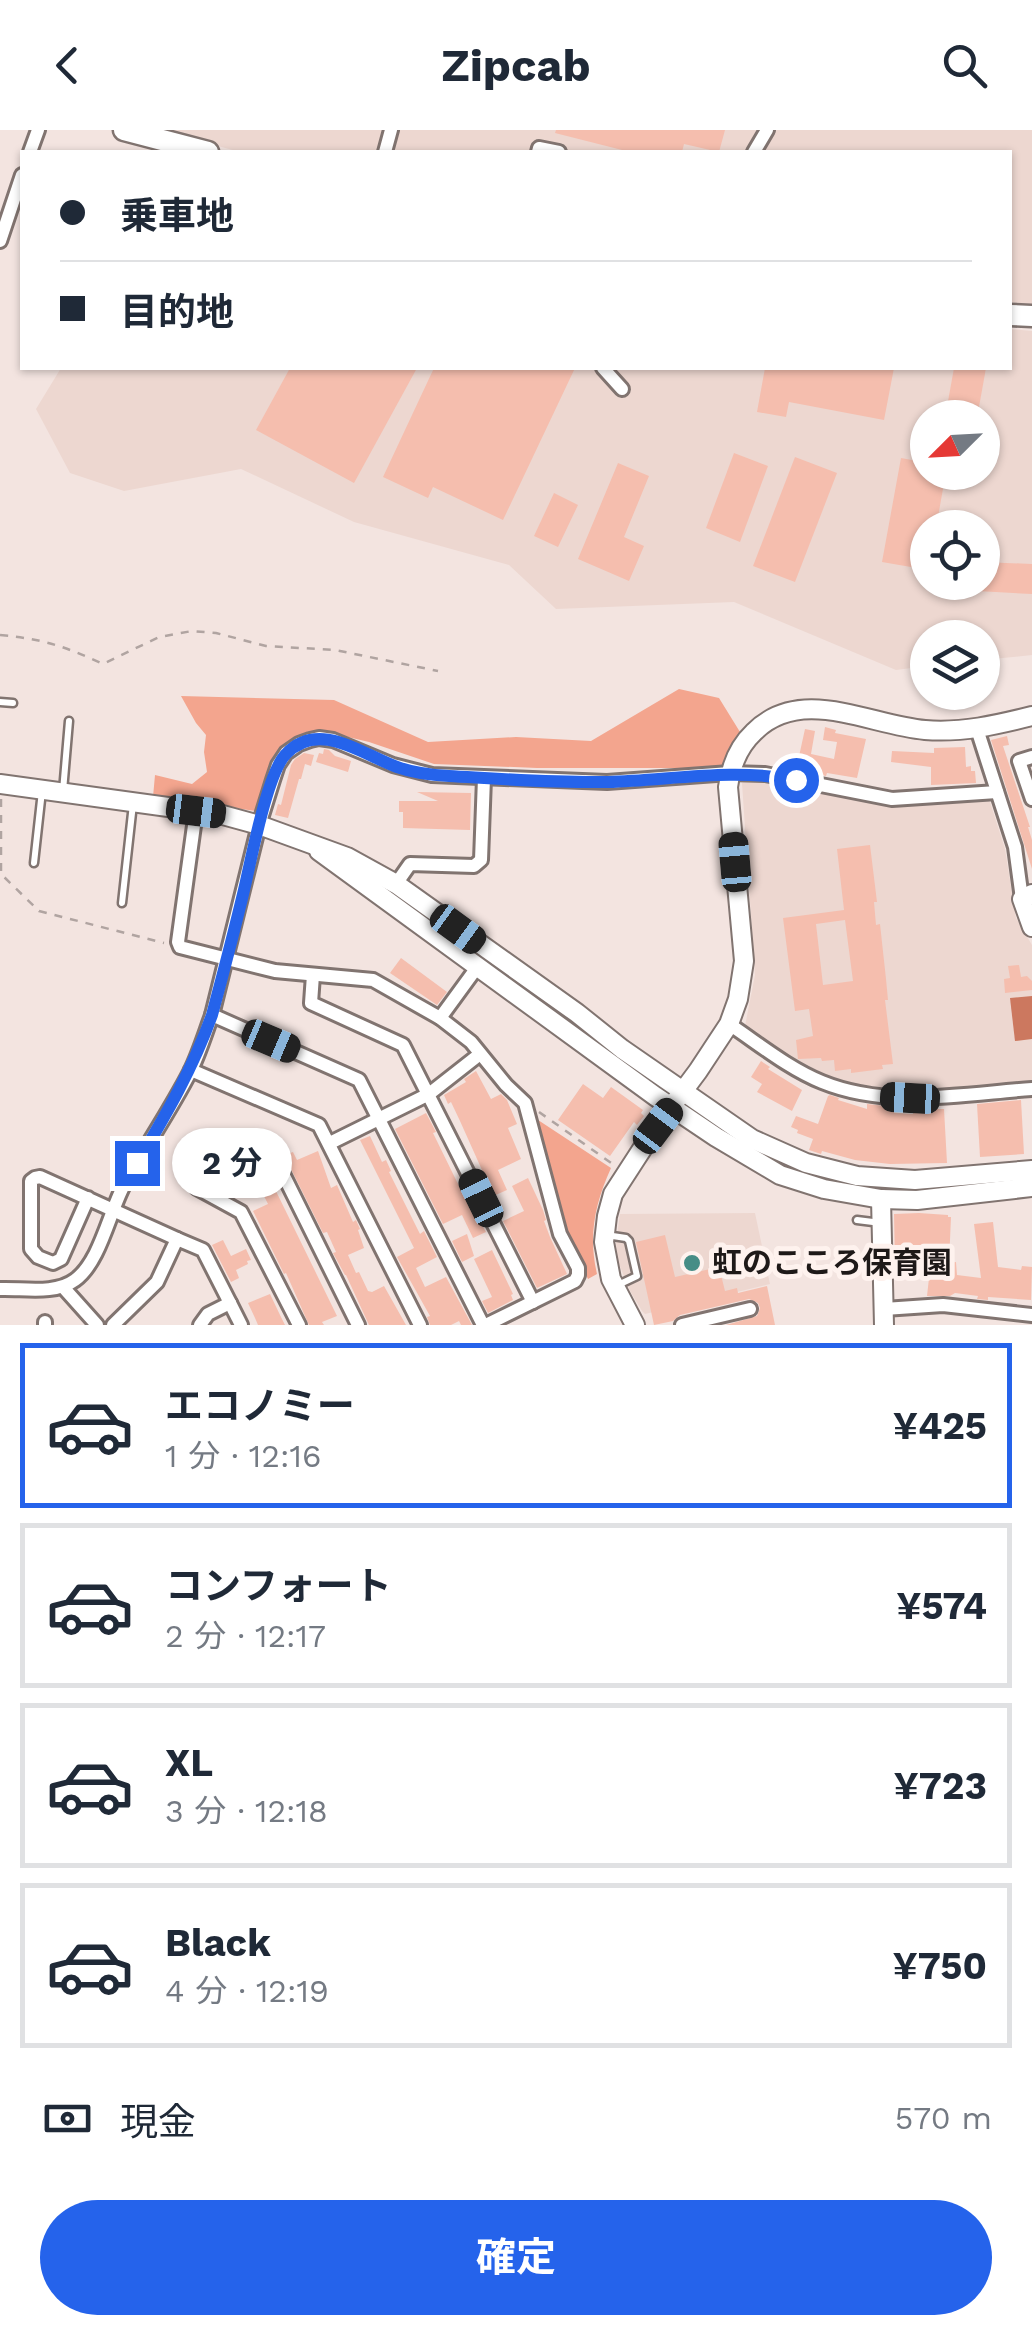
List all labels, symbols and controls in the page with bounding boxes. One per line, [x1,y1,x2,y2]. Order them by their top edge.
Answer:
icon: back [40,38,95,93]
icon: search [937,38,992,93]
text: Zipcab [441,39,591,92]
text: 乗車地 [120,194,234,238]
text: 目的地 [120,290,234,334]
north arrow [910,400,1000,490]
map controls [910,400,1000,710]
button: locate [910,510,1000,600]
button: layers [910,620,1000,710]
route start [774,758,819,803]
car [164,792,228,830]
car [717,831,753,893]
car [425,899,491,959]
car [238,1015,304,1067]
car [879,1081,941,1115]
car [628,1093,688,1159]
callout: 2 分 [172,1128,292,1198]
route end [115,1141,160,1186]
text: 2 分 [202,1144,262,1182]
car [454,1164,508,1232]
place label: 虹のこころ保育園 [712,1245,952,1280]
marker: 虹のこころ保育園 [681,1252,703,1274]
icon: car [45,1381,135,1471]
text: エコノミー [165,1384,355,1428]
text: ¥425 [893,1404,987,1448]
text: 1 分 · 12:16 [165,1437,321,1475]
icon: car [45,1561,135,1651]
text: コンフォート [165,1564,392,1608]
text: ¥574 [896,1584,987,1628]
text: 2 分 · 12:17 [165,1617,326,1655]
icon: car [45,1741,135,1831]
text: XL [165,1741,213,1785]
text: ¥723 [893,1764,987,1808]
text: 3 分 · 12:18 [165,1792,328,1830]
icon: car [45,1921,135,2011]
text: Black [165,1921,271,1965]
text: ¥750 [892,1944,987,1988]
text: 4 分 · 12:19 [165,1972,329,2010]
icon: cash [40,2091,95,2146]
text: 570 m [895,2099,992,2137]
text: 現金 [120,2100,196,2144]
button: 確定 [40,2200,992,2315]

